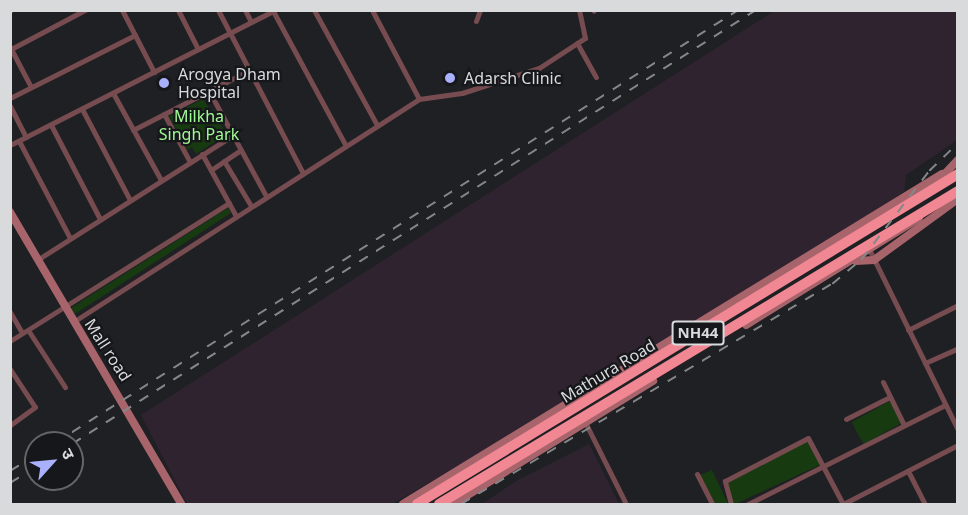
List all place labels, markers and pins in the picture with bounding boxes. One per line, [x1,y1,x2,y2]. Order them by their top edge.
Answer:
place label: Arogya Dham Hospital [178,64,281,102]
place label: Adarsh Clinic [464,68,561,88]
marker: Adarsh Clinic [441,69,459,87]
marker: Arogya Dham Hospital [155,74,173,92]

